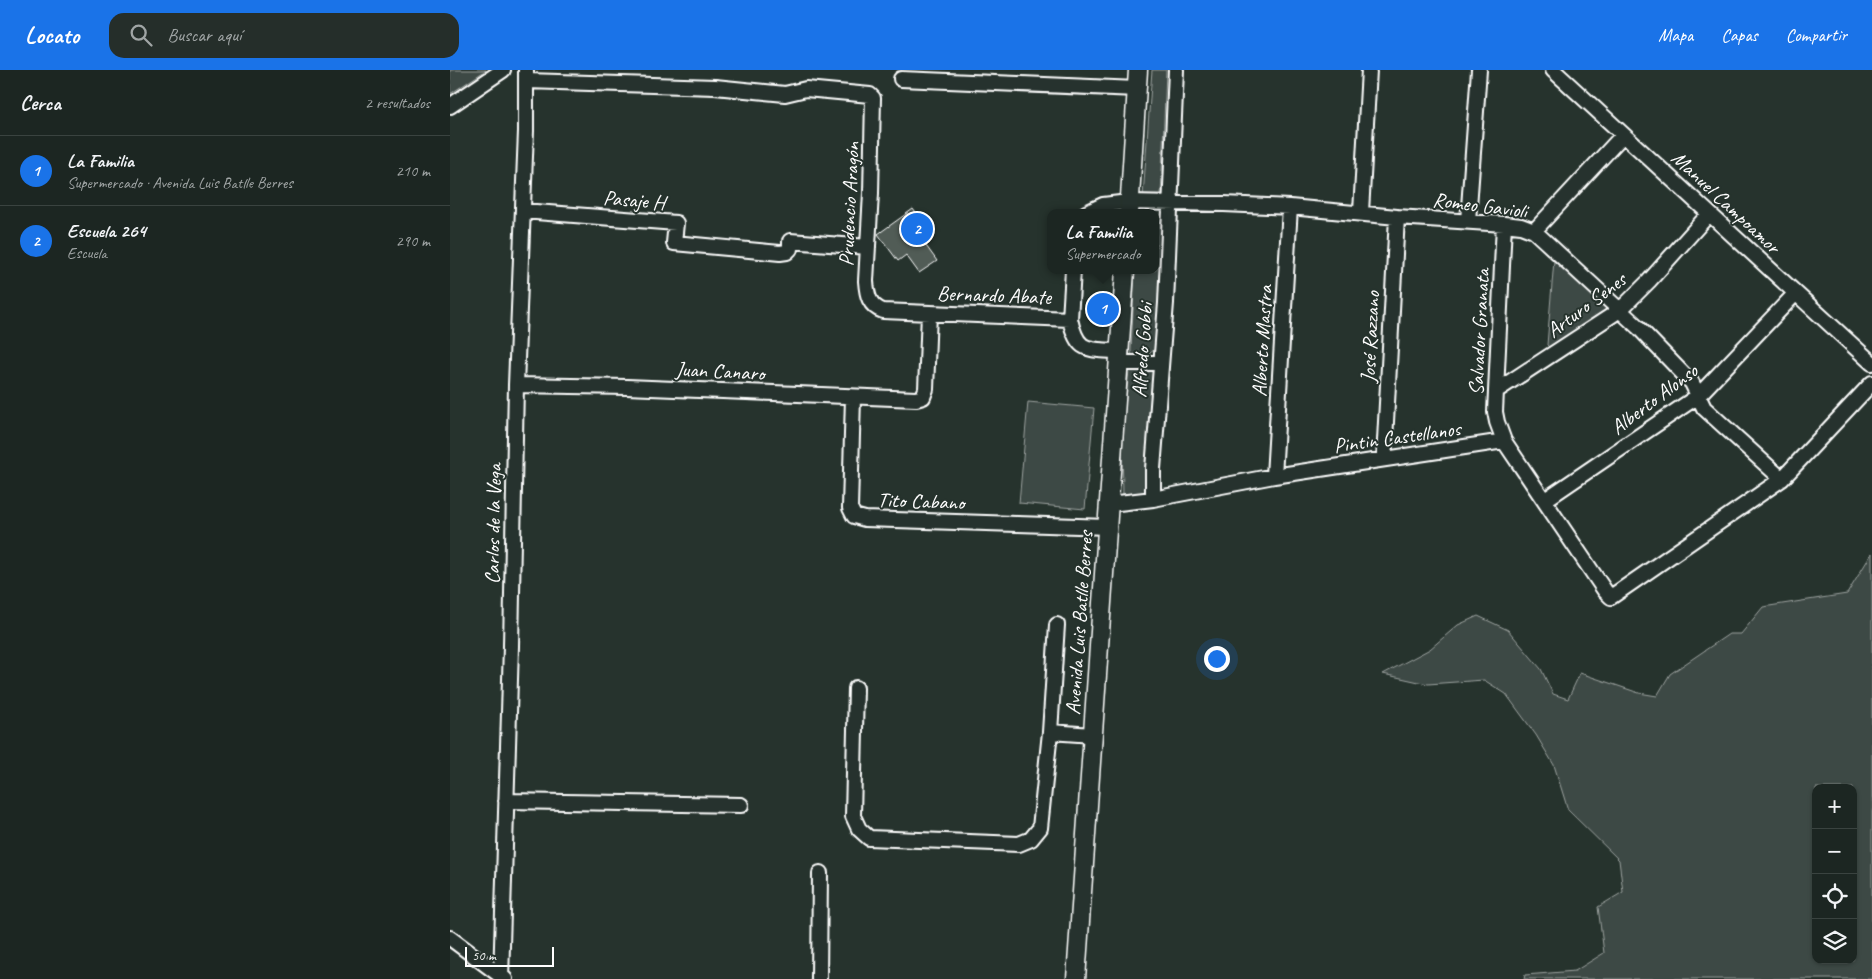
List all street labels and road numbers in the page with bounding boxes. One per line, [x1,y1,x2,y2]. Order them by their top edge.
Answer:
street label: Prudencio Aragón [833,141,865,267]
street label: Manuel Campoamor [1666,145,1787,260]
street label: Pasaje H [602,184,669,216]
street label: Romeo Gavioli [1431,186,1532,224]
street label: Arturo Senes [1541,265,1632,343]
street label: Salvador Granata [1463,266,1495,396]
street label: Bernardo Abate [937,280,1053,310]
street label: Alberto Mastra [1246,283,1278,397]
street label: José Razzano [1355,289,1385,384]
street label: Alfredo Gobbi [1126,299,1159,398]
street label: Juan Canaro [674,356,768,386]
street label: Alberto Alonso [1605,357,1704,440]
street label: Pintin Castellanos [1332,415,1464,459]
street label: Carlos de la Vega [479,461,507,584]
street label: Tito Cabano [877,486,967,516]
street label: Avenida Luis Batlle Berres [1060,529,1099,716]

